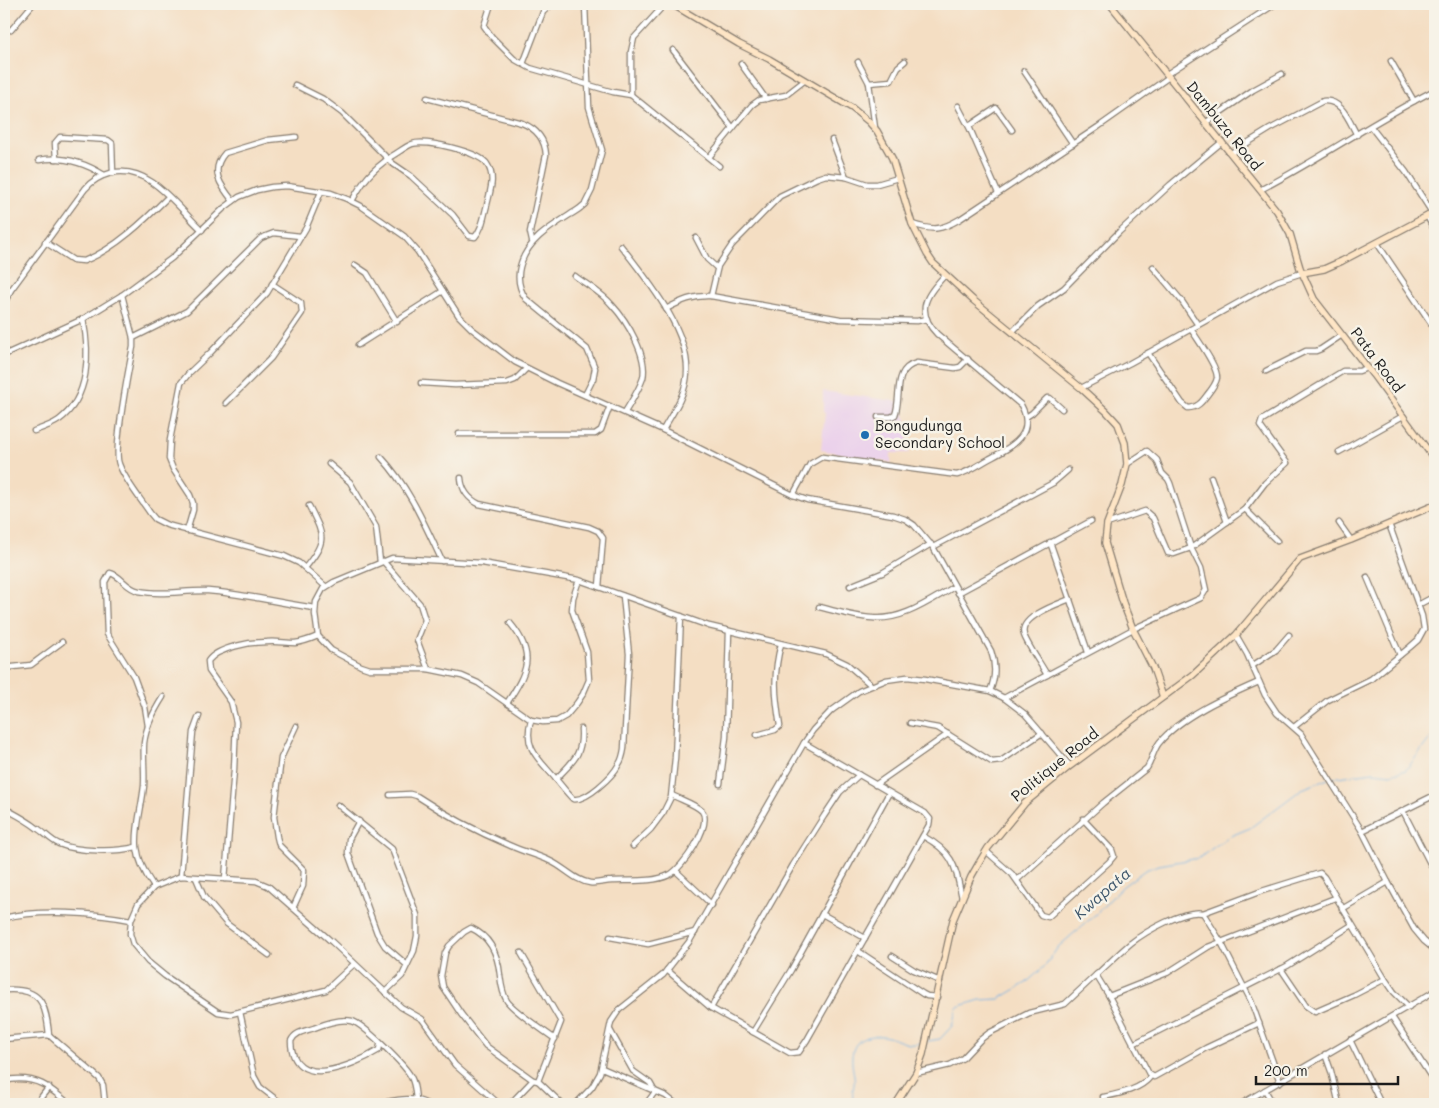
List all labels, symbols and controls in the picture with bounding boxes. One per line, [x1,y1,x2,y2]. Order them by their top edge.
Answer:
street label: Dambuza Road [1183,77,1267,174]
street label: Pata Road [1347,323,1409,396]
place label: Bongudunga Secondary School [875,415,1005,452]
marker: Bongudunga Secondary School [859,429,871,441]
street label: Politique Road [1007,723,1102,806]
water label: Kwapata [1069,862,1135,923]
scale bar [1256,1053,1399,1085]
text: 200 m [1264,1060,1308,1080]

